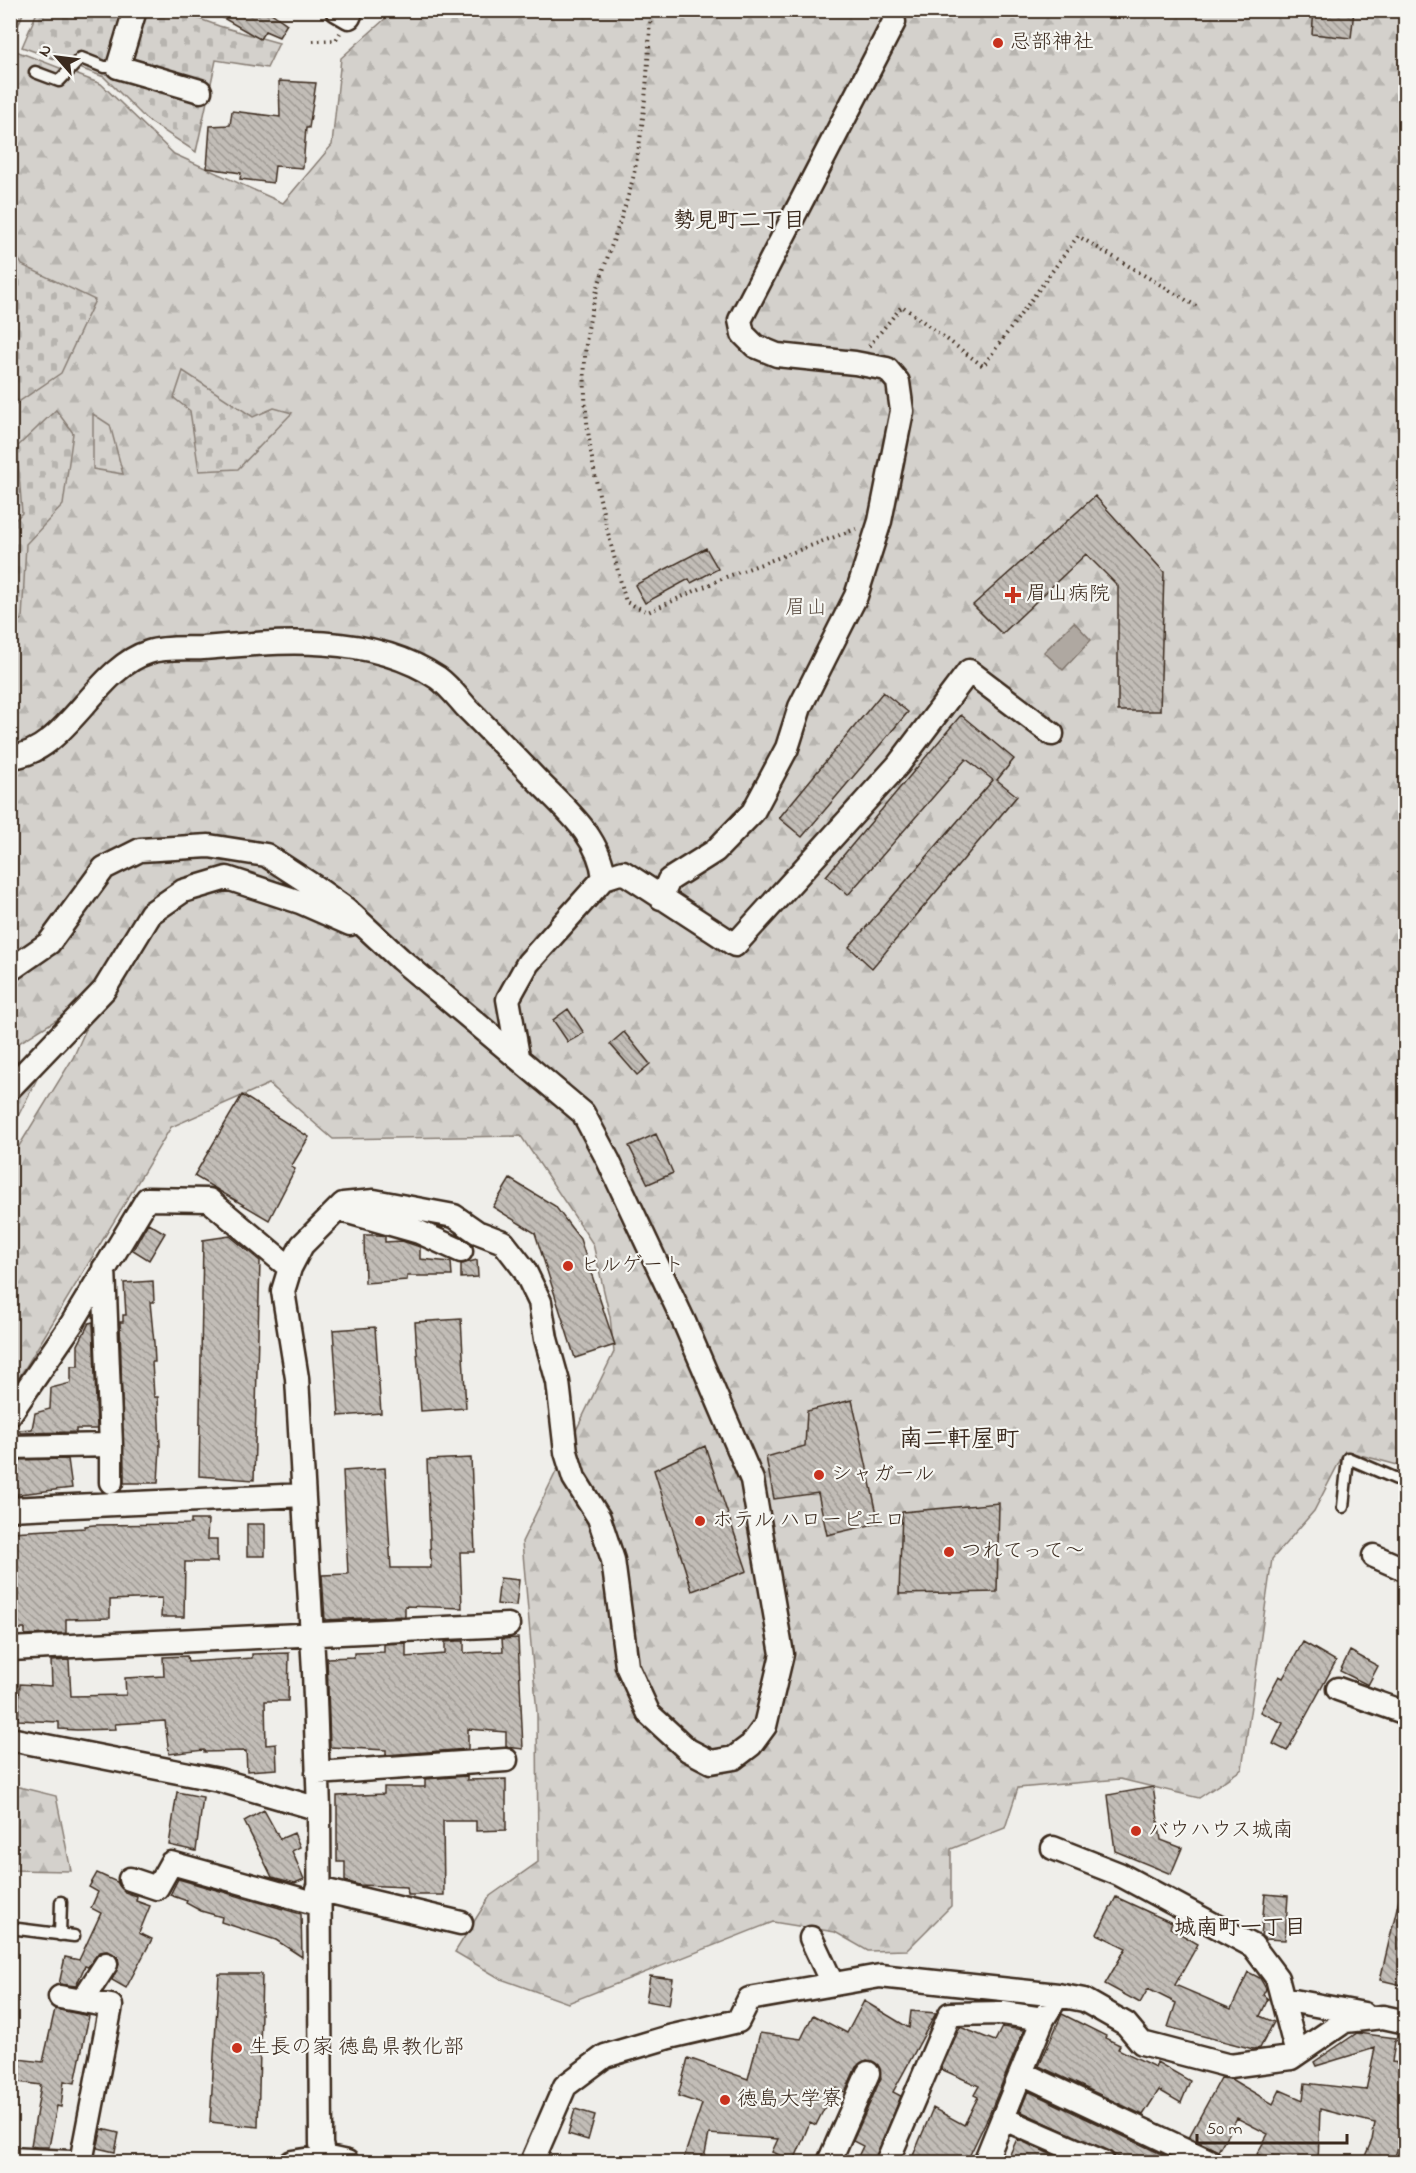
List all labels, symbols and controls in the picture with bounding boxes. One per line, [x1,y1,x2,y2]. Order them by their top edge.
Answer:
north arrow [27,27,87,87]
place label: 忌部神社 [1010,28,1094,58]
marker: 忌部神社 [991,36,1005,50]
text: N [32,40,59,61]
district label: 勢見町二丁目 [673,206,805,238]
place label: 眉山病院 [1026,580,1110,610]
marker: 眉山病院 [1004,586,1022,604]
park label: 眉山 [785,594,827,624]
place label: ヒルゲート [580,1251,685,1281]
marker: ヒルゲート [561,1259,575,1273]
district label: 南二軒屋町 [899,1423,1019,1458]
place label: シャガール [831,1460,935,1490]
marker: シャガール [812,1468,826,1482]
place label: ホテル ハローピエロ [712,1506,905,1536]
marker: ホテル ハローピエロ [693,1514,707,1528]
place label: つれてって～ [961,1537,1085,1567]
marker: つれてって～ [942,1545,956,1559]
place label: バウハウス城南 [1148,1816,1294,1846]
marker: バウハウス城南 [1129,1824,1143,1838]
district label: 城南町一丁目 [1174,1913,1306,1945]
place label: 生長の家 徳島県教化部 [249,2033,464,2063]
marker: 生長の家 徳島県教化部 [230,2041,244,2055]
place label: 徳島大学寮 [737,2085,842,2115]
marker: 徳島大学寮 [718,2093,732,2107]
scale bar [1197,2107,1347,2145]
text: 50 m [1206,2117,1243,2143]

